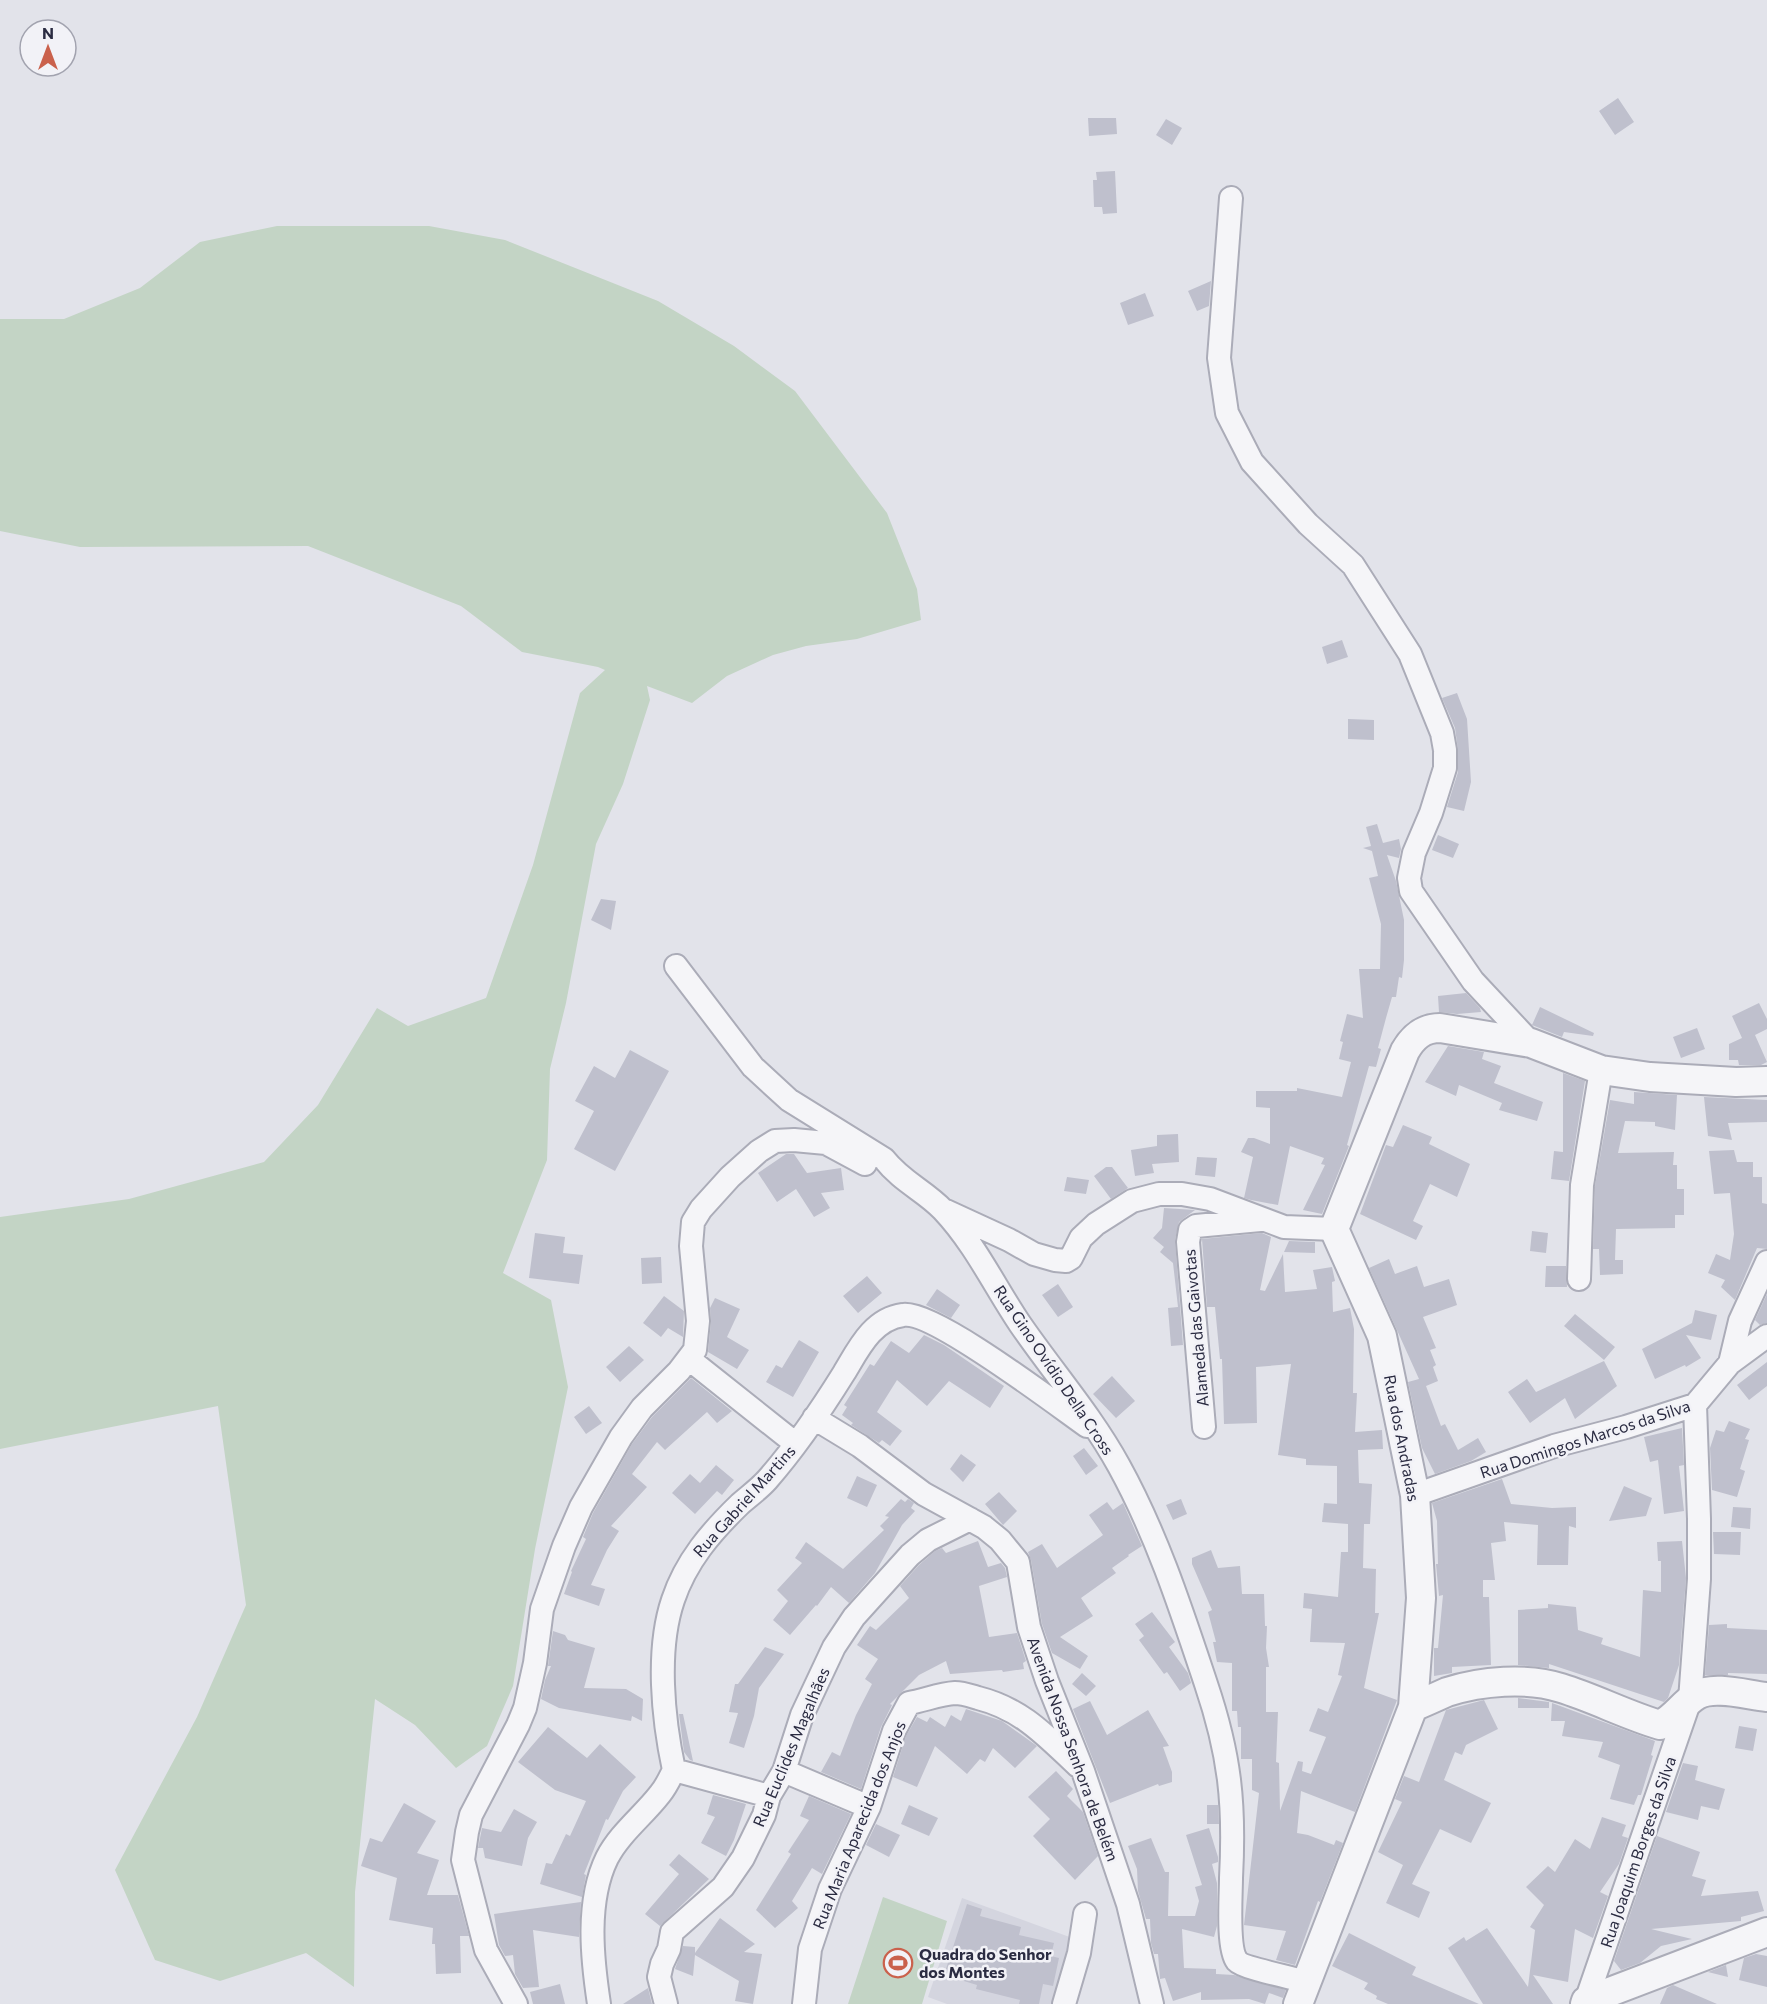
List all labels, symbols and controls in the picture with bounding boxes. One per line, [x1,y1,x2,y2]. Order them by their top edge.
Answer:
north arrow [18,18,78,78]
text: N [42,23,54,42]
street label: Alameda das Gaivotas [1179,1248,1212,1408]
street label: Rua Gino Ovídio Della Cross [990,1281,1118,1458]
street label: Rua dos Andradas [1381,1373,1424,1503]
street label: Rua Domingos Marcos da Silva [1477,1396,1692,1482]
street label: Rua Gabriel Martins [689,1441,799,1560]
street label: Avenida Nossa Senhora de Belém [1024,1634,1123,1864]
street label: Rua Euclides Magalhães [748,1664,833,1829]
street label: Rua Maria Aparecida dos Anjos [808,1718,909,1932]
street label: Rua Joaquim Borges da Silva [1596,1754,1679,1950]
place label: Quadra do Senhor dos Montes [919,1944,1052,1981]
sports icon: Quadra do Senhor dos Montes [882,1947,914,1979]

